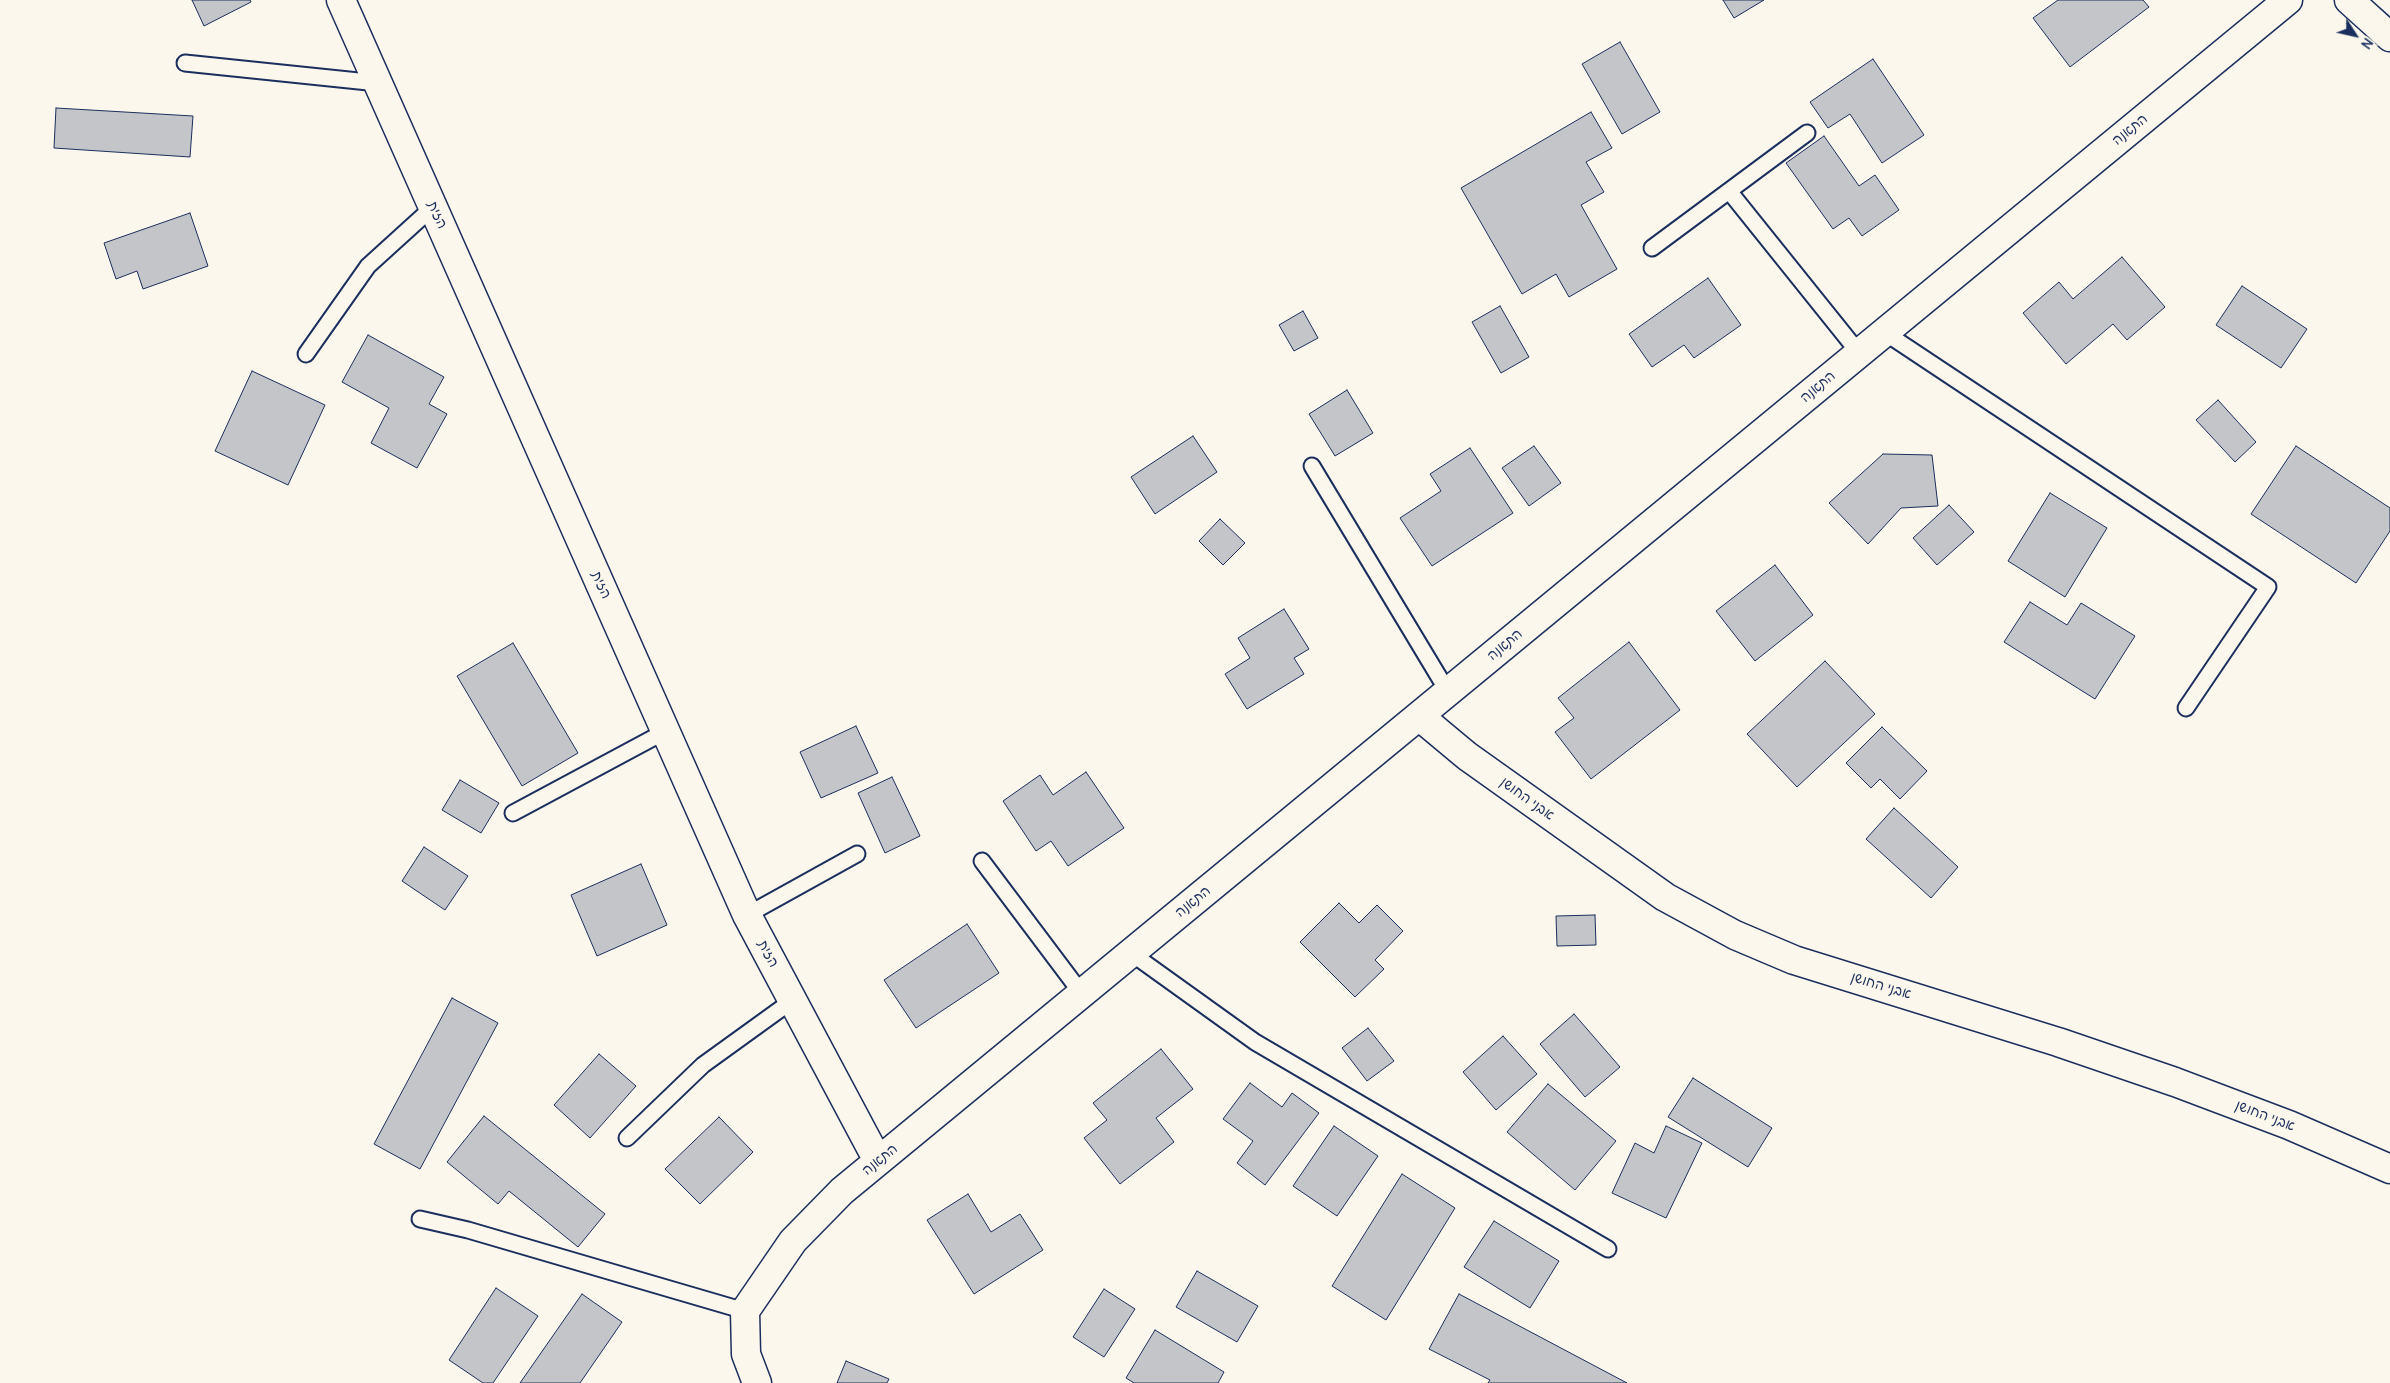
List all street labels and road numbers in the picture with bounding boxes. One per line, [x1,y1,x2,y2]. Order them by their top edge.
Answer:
street label: התאנה [2109,111,2151,149]
street label: הזית [424,199,450,231]
street label: התאנה [1797,368,1839,406]
street label: הזית [588,569,614,601]
street label: התאנה [1484,626,1526,664]
street label: אבני החושן [1497,774,1557,824]
street label: התאנה [1172,883,1214,921]
street label: הזית [754,938,782,970]
street label: אבני החושן [1849,969,1913,1003]
street label: אבני החושן [2233,1097,2297,1135]
street label: התאנה [859,1141,901,1179]

